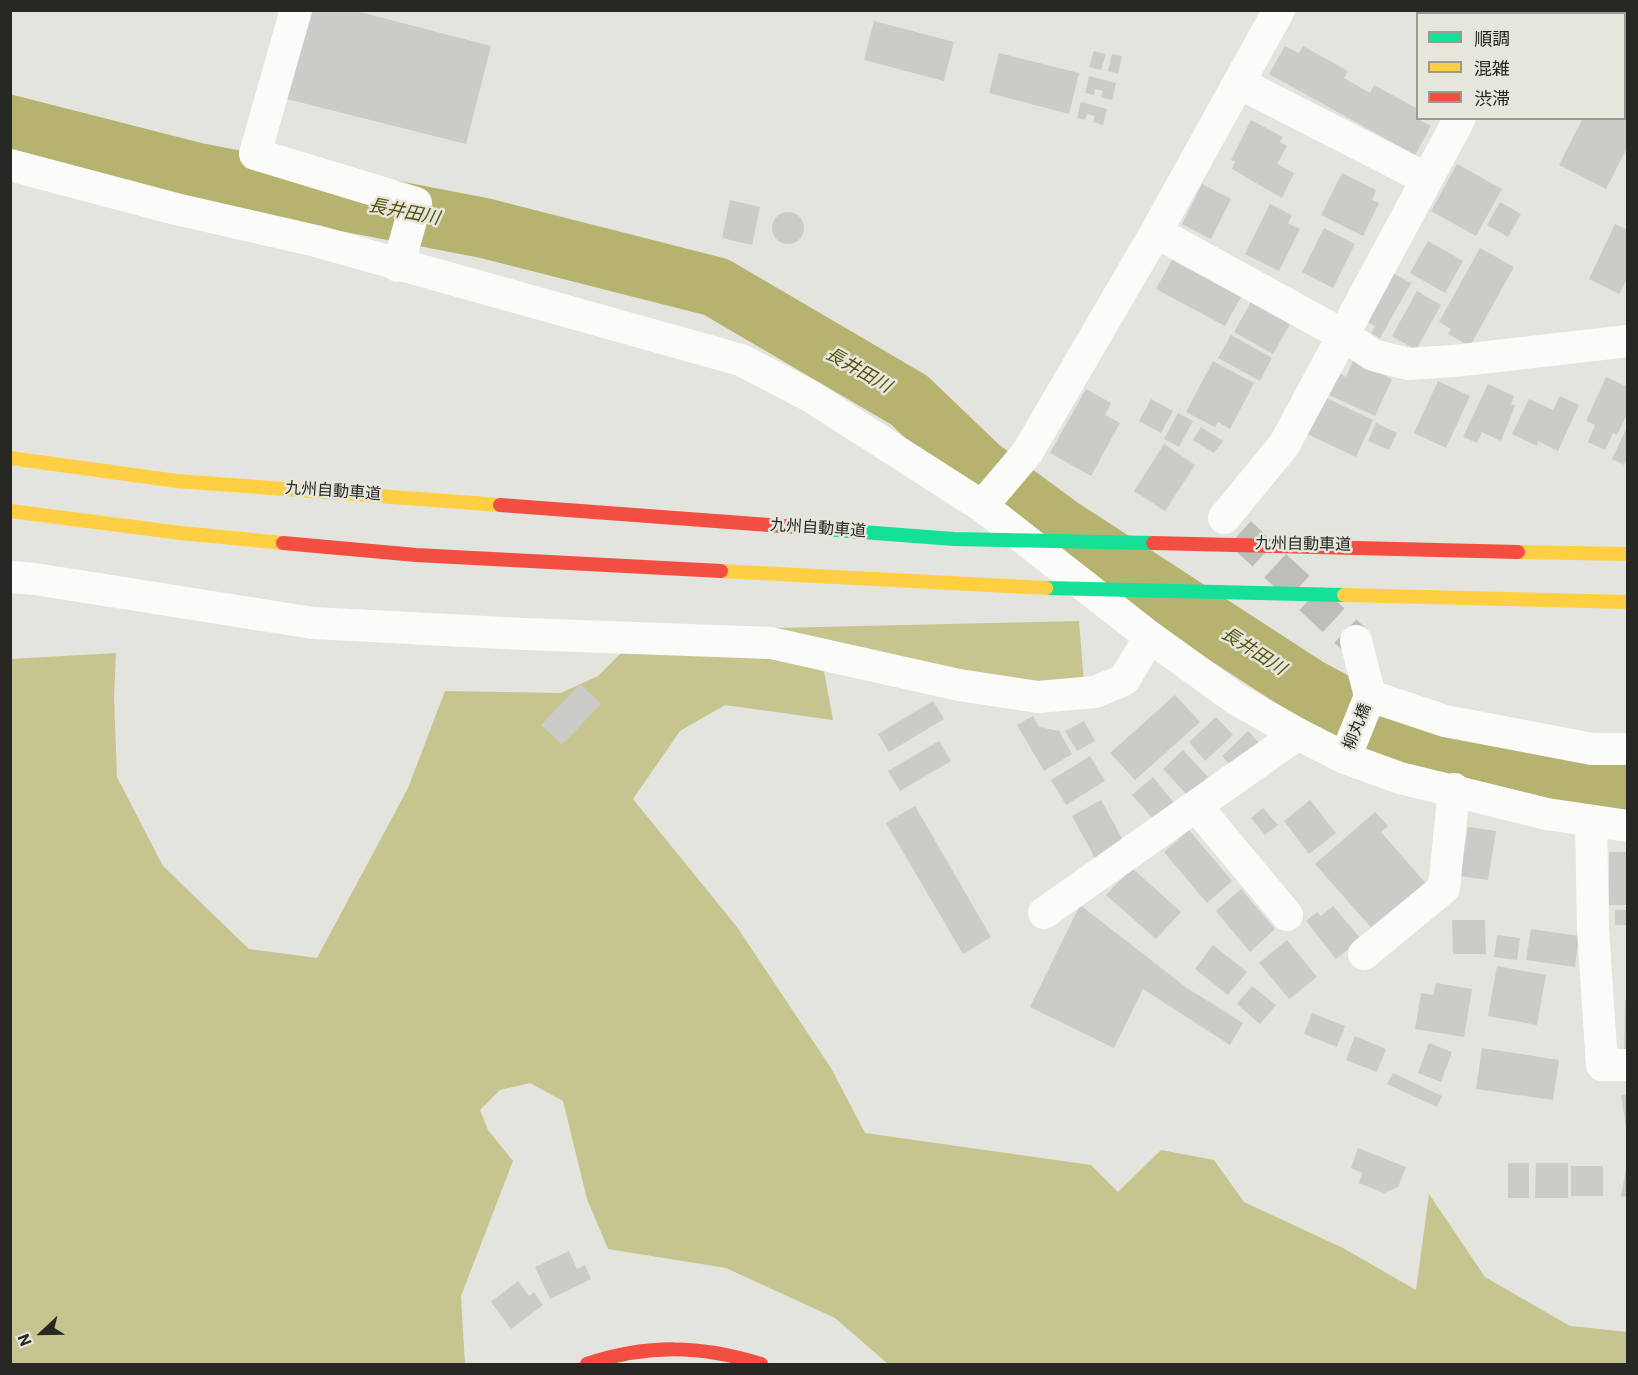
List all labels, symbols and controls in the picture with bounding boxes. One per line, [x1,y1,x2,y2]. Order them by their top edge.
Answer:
legend [1416,12,1626,120]
text: 順調 [1474,28,1510,49]
text: 混雑 [1474,58,1510,79]
text: 渋滞 [1474,88,1510,109]
water label: 長井田川 [367,196,441,230]
water label: 長井田川 [821,344,895,398]
street label: 九州自動車道 [284,479,382,505]
street label: 九州自動車道 [769,516,867,542]
street label: 九州自動車道 [1255,535,1351,555]
water label: 長井田川 [1217,623,1289,681]
street label: 柳丸橋 [1340,701,1376,753]
north arrow [12,1303,72,1363]
text: N [14,1331,36,1349]

